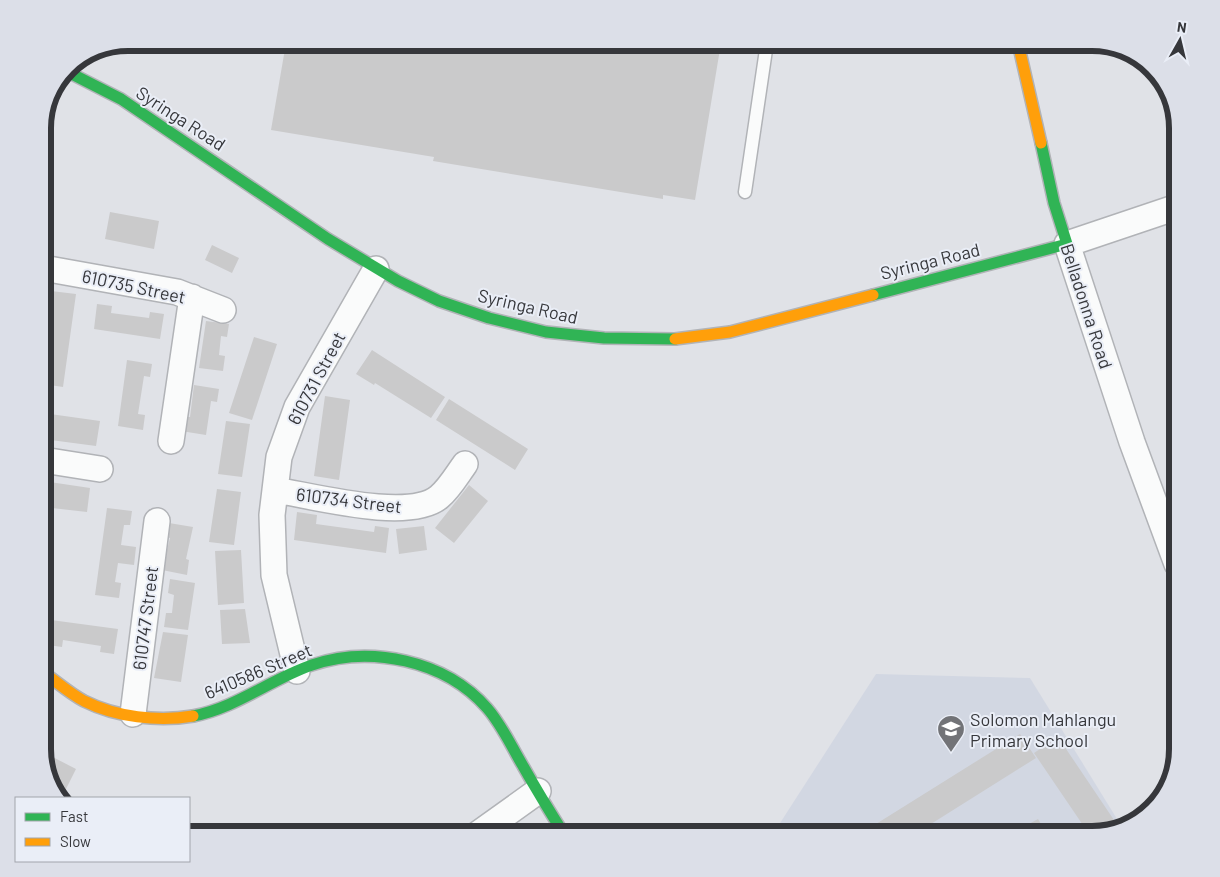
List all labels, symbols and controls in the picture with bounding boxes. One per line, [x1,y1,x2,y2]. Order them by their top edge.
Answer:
north arrow [1155,15,1205,65]
text: N [1176,18,1188,36]
street label: Syringa Road [132,81,230,155]
street label: Syringa Road [878,238,982,284]
street label: Belladonna Road [1056,241,1118,371]
street label: 610735 Street [80,264,188,308]
street label: Syringa Road [476,284,580,328]
street label: 610731 Street [282,328,350,428]
street label: 610734 Street [295,483,403,517]
street label: 610747 Street [128,565,162,671]
street label: 6410586 Street [201,638,315,704]
place label: Solomon Mahlangu Primary School [970,708,1116,751]
school or university icon: Solomon Mahlangu Primary School [936,714,966,753]
legend [15,797,190,862]
text: Fast [60,807,88,825]
text: Slow [60,832,91,850]

